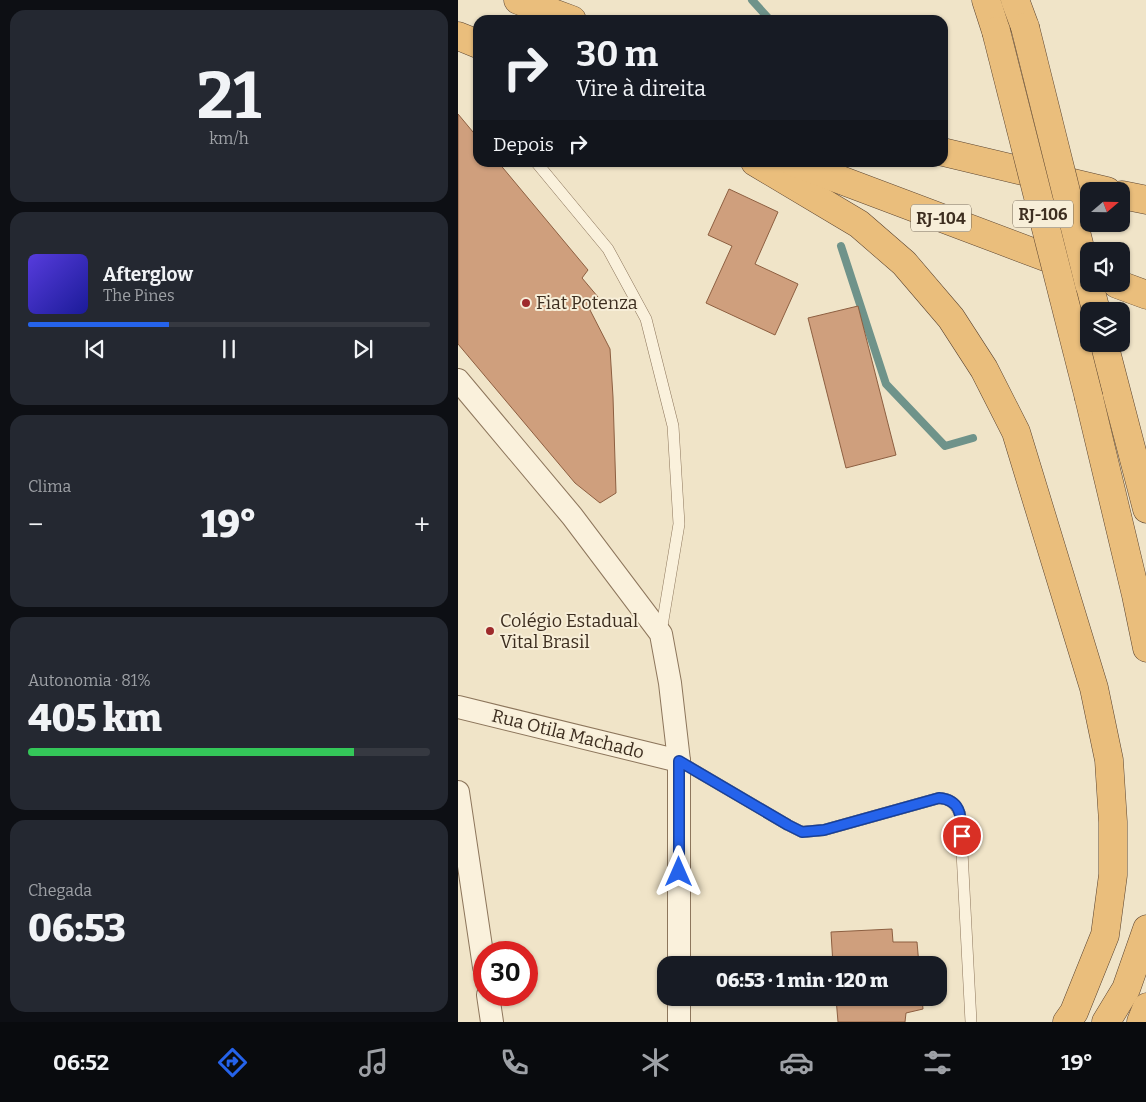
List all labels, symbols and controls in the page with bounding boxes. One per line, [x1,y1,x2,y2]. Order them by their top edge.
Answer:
text: 30 m [576,33,658,75]
icon: right [493,35,558,100]
text: 21 [197,57,261,135]
text: Vire à direita [576,75,706,102]
text: km/h [209,129,249,148]
icon: right [564,130,592,158]
text: Depois [493,133,554,156]
north arrow [1080,182,1130,232]
map controls [1080,182,1130,352]
road number: RJ-106 [1013,200,1073,228]
road number: RJ-104 [911,204,971,232]
button: sound [1080,242,1130,292]
text: Afterglow [103,263,193,286]
text: The Pines [103,286,175,305]
place label: Fiat Potenza [536,292,638,314]
marker: Fiat Potenza [520,297,532,309]
button: layers [1080,302,1130,352]
icon: previous [81,335,109,363]
icon: pause [215,335,243,363]
icon: next [349,335,377,363]
text: Clima [28,477,71,496]
text: 19° [201,501,257,547]
text: − [28,508,43,541]
text: + [414,508,430,541]
place label: Colégio Estadual Vital Brasil [500,610,638,653]
marker: Colégio Estadual Vital Brasil [484,625,496,637]
text: Autonomia · 81% [28,671,151,690]
text: 405 km [28,695,162,741]
street label: Rua Otila Machado [490,704,646,764]
pin [941,815,983,857]
icon: arrive [948,822,976,850]
position arrow [652,845,704,897]
text: Chegada [28,881,92,900]
text: 06:53 [28,905,126,951]
speed limit sign: 30 [473,941,538,1006]
text: 06:53 · 1 min · 120 m [716,969,888,992]
icon: directions [215,1045,250,1080]
icon: music [356,1045,391,1080]
icon: phone [497,1045,532,1080]
icon: climate [638,1045,673,1080]
icon: car [779,1045,814,1080]
icon: filters [920,1045,955,1080]
text: 06:52 [53,1049,109,1076]
text: 19° [1061,1049,1093,1076]

